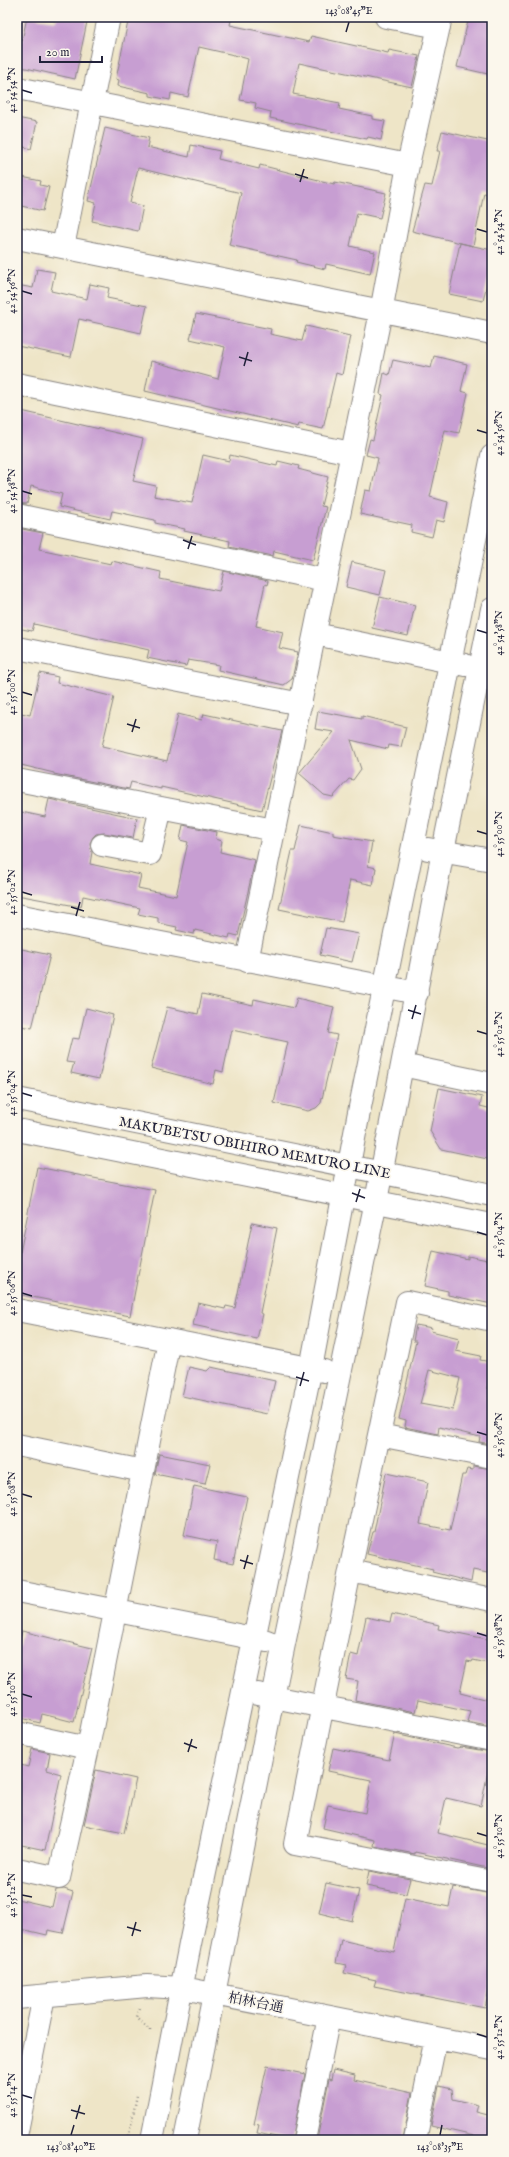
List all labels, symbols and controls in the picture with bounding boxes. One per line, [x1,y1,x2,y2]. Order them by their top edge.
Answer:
text: 143°08'45"E [325,5,373,18]
scale bar [40,38,102,64]
text: 20 m [46,45,69,60]
text: 42°54'54"N [6,67,19,113]
text: 42°54'54"N [493,209,506,255]
text: 42°54'56"N [6,268,19,314]
text: 42°54'56"N [493,410,506,456]
text: 42°54'58"N [6,468,19,514]
text: 42°54'58"N [493,610,506,656]
text: 42°55'00"N [6,669,19,715]
text: 42°55'00"N [493,811,506,857]
text: 42°55'02"N [6,869,19,915]
text: 42°55'02"N [493,1011,506,1057]
text: 42°55'04"N [6,1070,19,1116]
street label: MAKUBETSU OBIHIRO MEMURO LINE [118,1113,392,1183]
text: 42°55'04"N [493,1212,506,1258]
text: 42°55'06"N [6,1270,19,1316]
text: 42°55'06"N [493,1412,506,1458]
text: 42°55'08"N [6,1471,19,1517]
text: 42°55'08"N [493,1613,506,1659]
text: 42°55'10"N [6,1671,19,1716]
text: 42°55'10"N [493,1813,506,1858]
text: 42°55'12"N [6,1872,19,1917]
street label: 柏林台通 [227,1989,285,2017]
text: 42°55'12"N [493,2014,506,2059]
text: 42°55'14"N [6,2072,19,2118]
text: 143°08'40"E [47,2141,95,2154]
text: 143°08'35"E [417,2141,463,2154]

